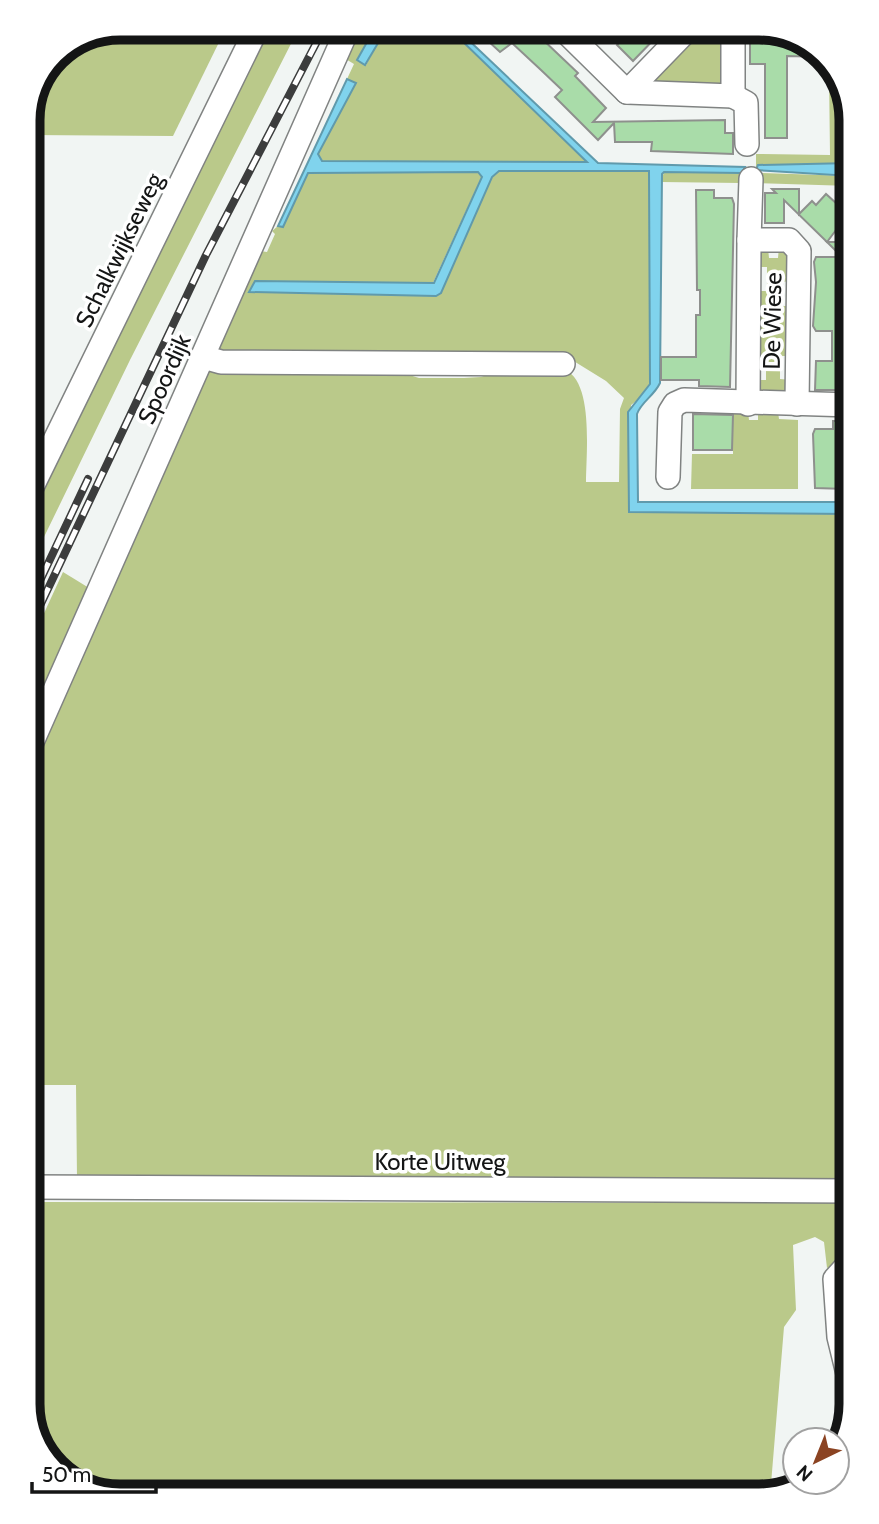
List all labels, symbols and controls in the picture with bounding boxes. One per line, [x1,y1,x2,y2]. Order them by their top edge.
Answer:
street label: Schalkwijkseweg [69,167,169,332]
street label: De Wiese [757,272,787,370]
street label: Spoordijk [131,329,197,428]
street label: Korte Uitweg [375,1147,507,1176]
north arrow [781,1426,851,1496]
scale bar [32,1450,156,1494]
text: N [792,1460,818,1486]
text: 50 m [42,1462,91,1487]

